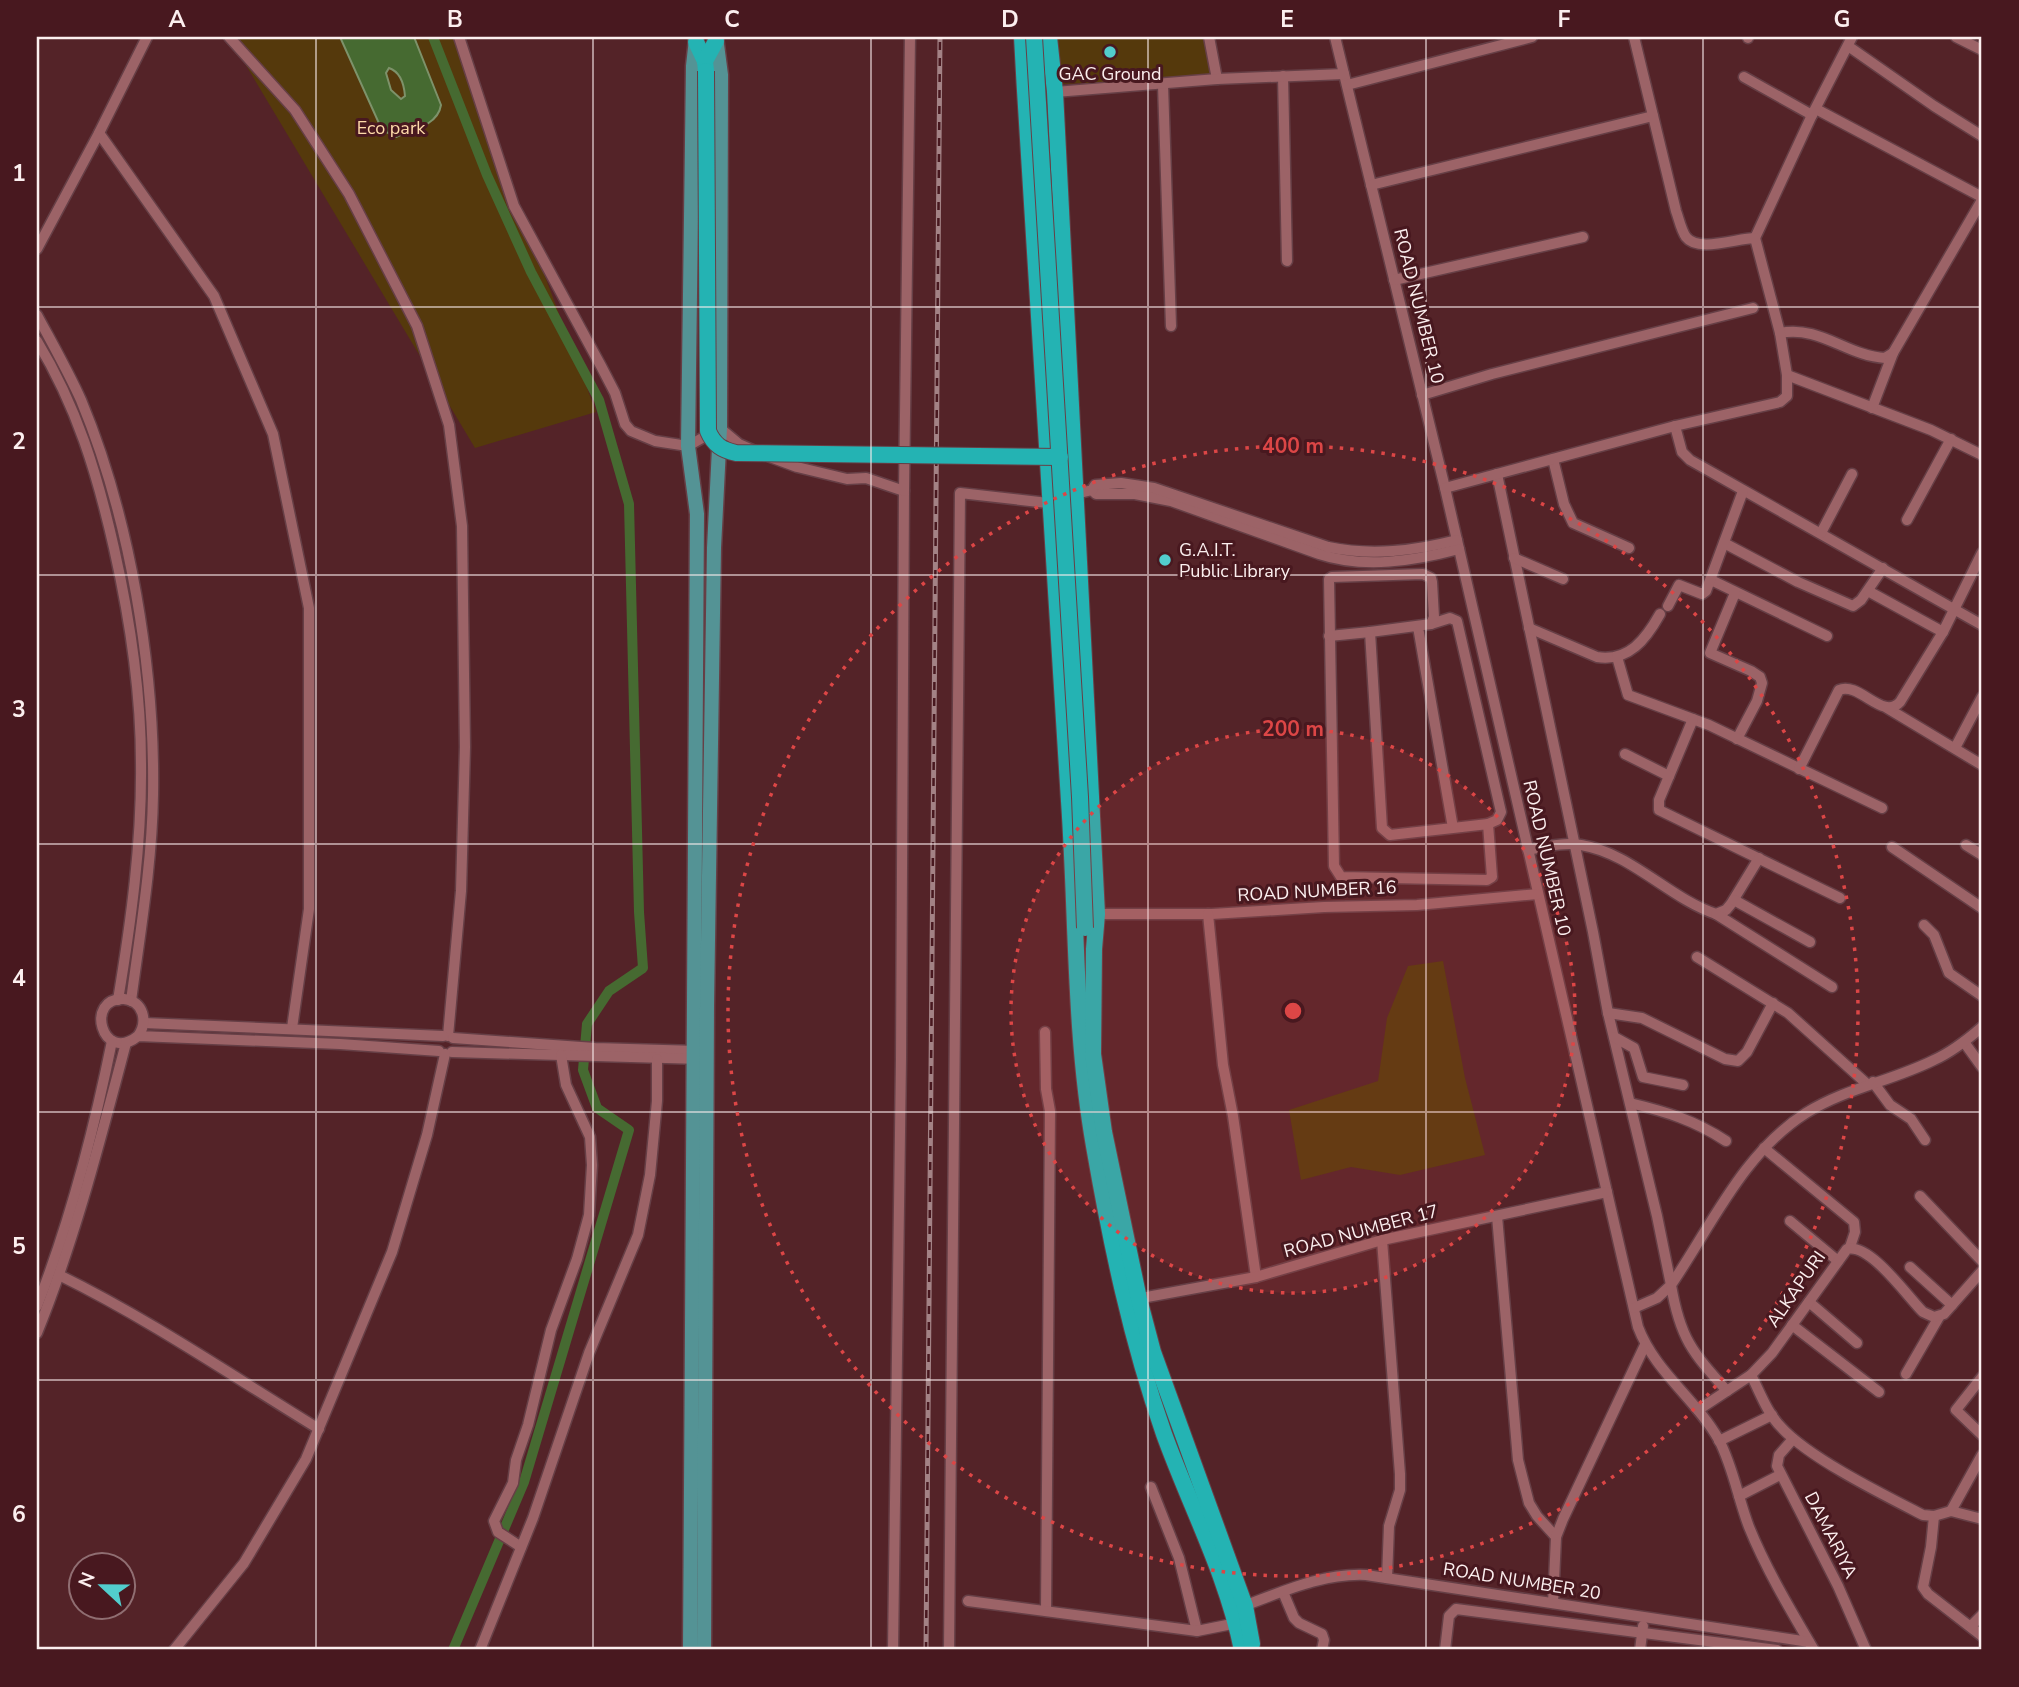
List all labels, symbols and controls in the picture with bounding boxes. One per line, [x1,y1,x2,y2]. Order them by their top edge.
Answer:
text: A [168,4,186,35]
text: B [447,4,463,35]
text: C [724,4,740,35]
text: D [1001,4,1019,35]
text: E [1280,4,1294,35]
text: F [1558,4,1571,35]
text: G [1834,4,1850,35]
marker: GAC Ground [1102,44,1118,60]
place label: GAC Ground [1059,62,1161,86]
park label: Eco park [357,116,426,140]
text: 1 [12,158,26,189]
street label: ROAD NUMBER 10 [1388,226,1450,386]
text: 2 [12,426,26,457]
text: 400 m [1262,432,1324,460]
place label: G.A.I.T. Public Library [1179,538,1291,583]
marker: G.A.I.T. Public Library [1157,552,1173,568]
text: 3 [12,694,26,725]
text: 200 m [1262,715,1324,743]
street label: ROAD NUMBER 10 [1517,778,1577,938]
street label: ROAD NUMBER 16 [1237,875,1397,907]
text: 4 [12,963,26,994]
centre of rings [1281,999,1305,1023]
street label: ROAD NUMBER 17 [1281,1199,1441,1263]
text: 5 [12,1231,26,1262]
street label: ALKAPURI [1761,1246,1831,1332]
street label: DAMARIYA [1799,1488,1863,1582]
text: 6 [12,1499,26,1530]
north arrow [66,1550,136,1620]
street label: ROAD NUMBER 20 [1441,1557,1603,1605]
text: N [72,1569,102,1591]

